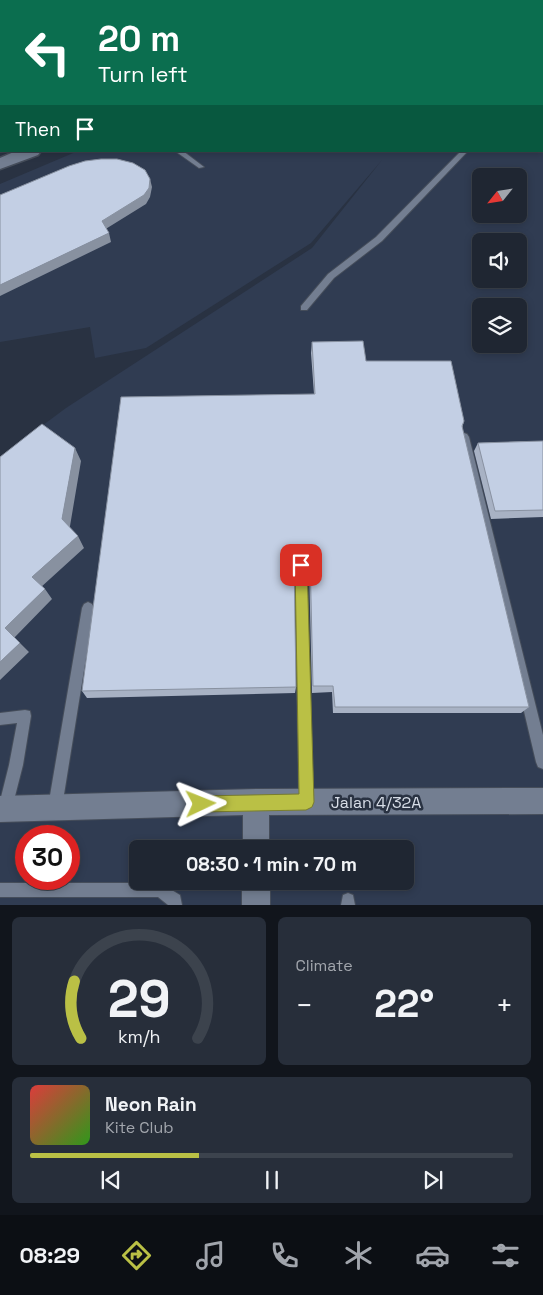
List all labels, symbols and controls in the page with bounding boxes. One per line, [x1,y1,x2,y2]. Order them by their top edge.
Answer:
text: 20 m [98,17,180,61]
icon: left [15,20,80,85]
text: Turn left [98,60,188,88]
icon: arrive [71,115,99,143]
text: Then [15,117,61,142]
north arrow [472,168,528,222]
map controls [472,168,527,353]
button: sound [472,233,527,288]
button: layers [472,298,527,353]
pin [280,544,322,586]
icon: arrive [287,551,315,579]
position arrow [174,777,226,829]
street label: Jalan 4/32A [331,792,421,813]
speed limit sign: 30 [15,825,80,890]
text: 08:30 · 1 min · 70 m [186,852,357,877]
text: Climate [296,955,353,976]
text: 29 [107,966,170,1032]
text: 22° [374,980,434,1028]
text: − [296,987,313,1023]
text: + [496,987,513,1023]
text: km/h [117,1025,160,1048]
text: Neon Rain [105,1092,197,1117]
text: Kite Club [105,1117,174,1138]
icon: previous [97,1166,125,1194]
icon: pause [258,1166,286,1194]
icon: next [419,1166,447,1194]
icon: directions [119,1238,154,1273]
icon: music [193,1238,228,1273]
icon: phone [267,1238,302,1273]
icon: climate [341,1238,376,1273]
icon: car [415,1238,450,1273]
icon: filters [488,1238,523,1273]
text: 08:29 [19,1241,80,1269]

